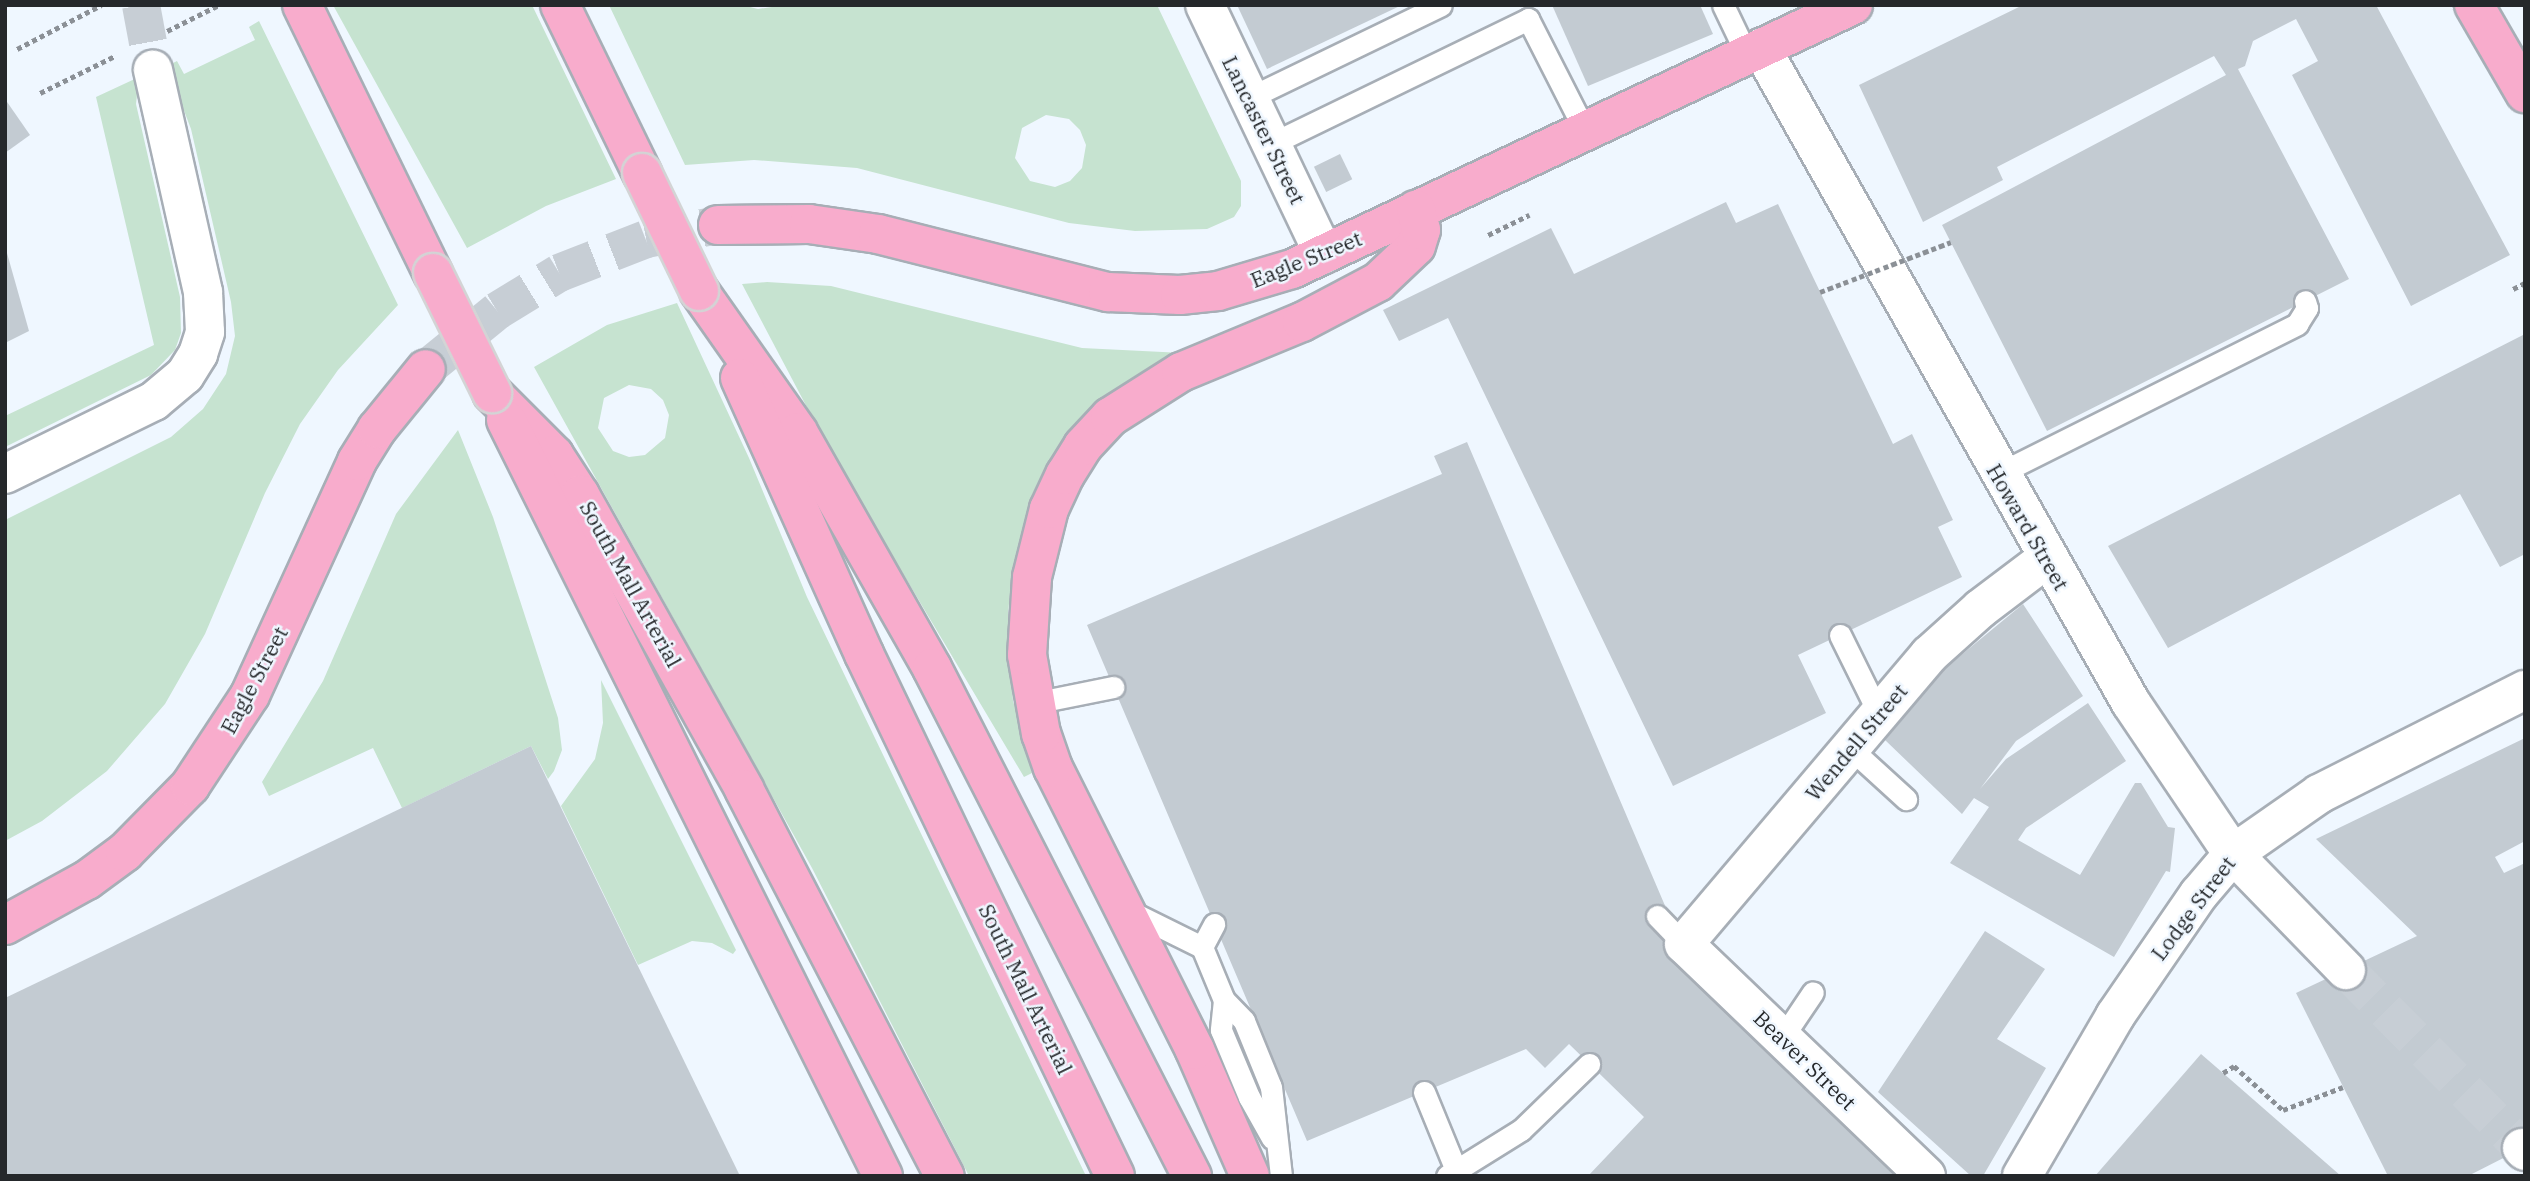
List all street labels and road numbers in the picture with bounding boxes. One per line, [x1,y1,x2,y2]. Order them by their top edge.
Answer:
street label: Lancaster Street [1217,52,1311,208]
street label: Eagle Street [1247,225,1365,293]
street label: Howard Street [1982,459,2074,595]
street label: South Mall Arterial [575,497,687,671]
street label: Eagle Street [215,622,293,738]
street label: Wendell Street [1800,679,1912,805]
street label: Lodge Street [2146,851,2240,965]
street label: South Mall Arterial [974,900,1078,1078]
street label: Beaver Street [1749,1005,1861,1115]

